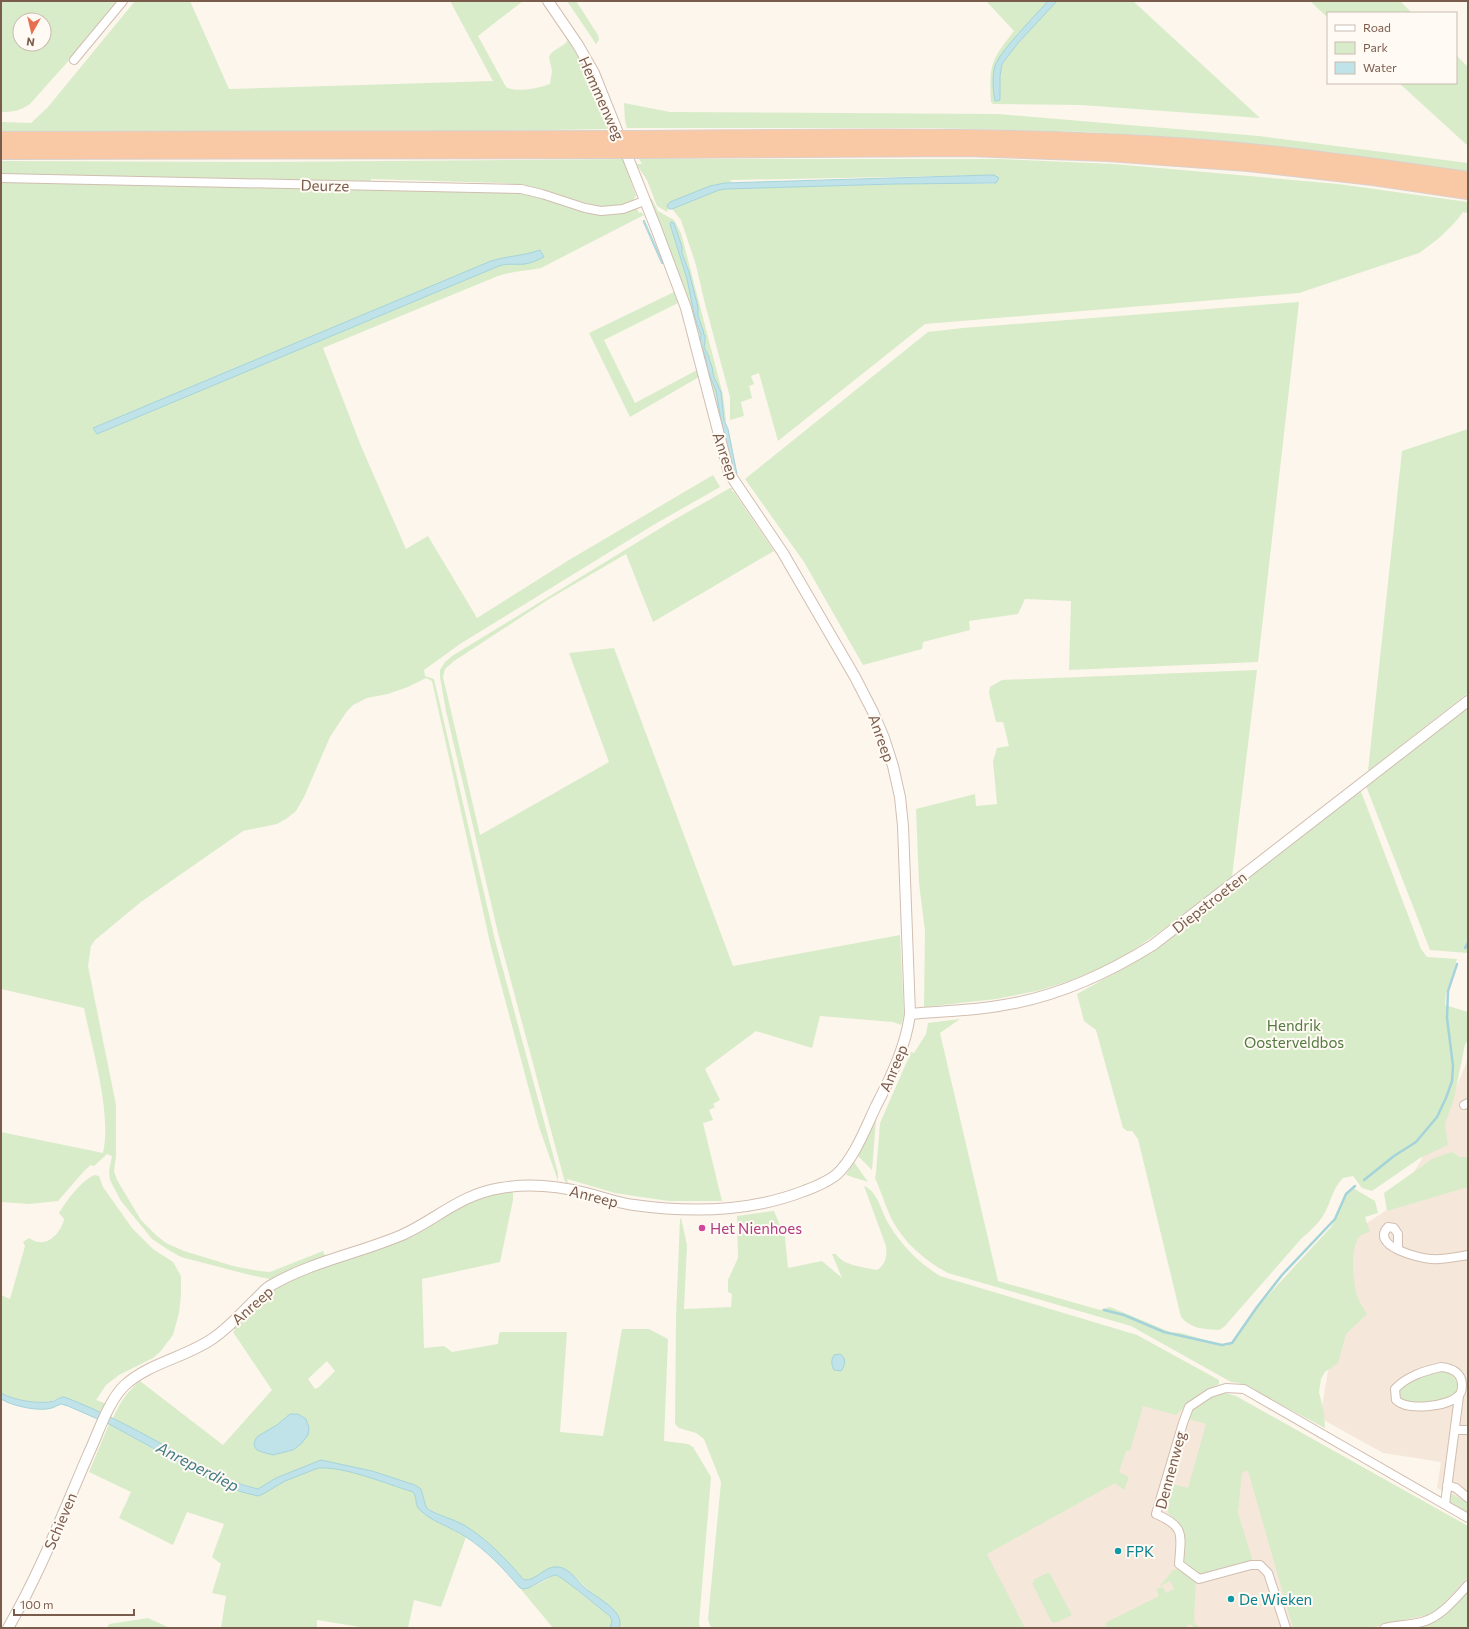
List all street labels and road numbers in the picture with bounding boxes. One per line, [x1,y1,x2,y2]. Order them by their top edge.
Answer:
street label: Hemmenweg [576,53,628,143]
street label: Deurze [301,176,350,194]
street label: Anreep [709,430,743,482]
street label: Anreep [865,712,899,764]
street label: Diepstroeten [1168,867,1250,937]
street label: Anreep [875,1042,911,1094]
street label: Anreep [568,1181,620,1211]
street label: Anreep [228,1282,276,1328]
street label: Dennenweg [1151,1429,1189,1511]
street label: Schieven [40,1490,80,1552]

